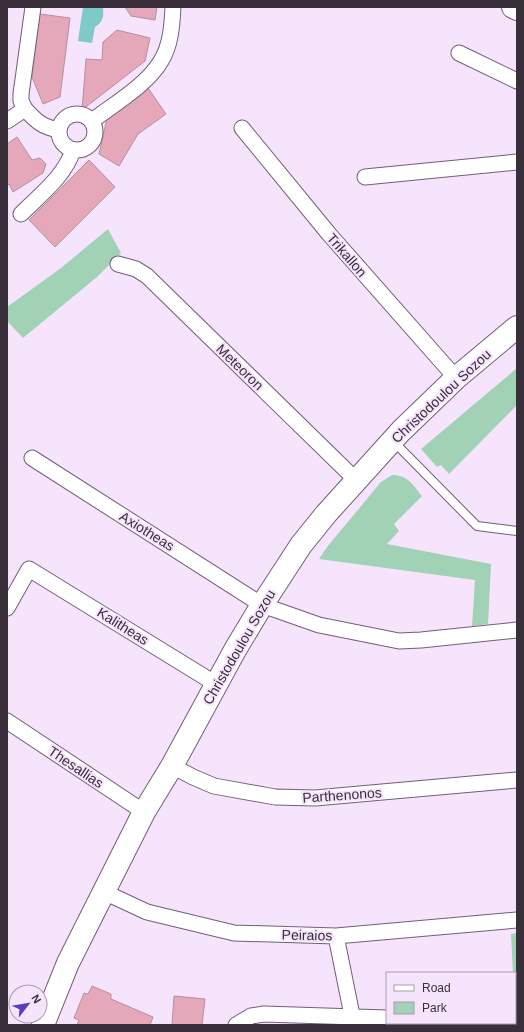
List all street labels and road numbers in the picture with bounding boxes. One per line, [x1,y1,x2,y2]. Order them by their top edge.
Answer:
street label: Trikallon [324,230,370,280]
street label: Meteoron [213,341,267,393]
street label: Christodoulou Sozou [388,346,494,446]
street label: Axiotheas [117,508,177,554]
street label: Christodoulou Sozou [200,587,278,707]
street label: Kalitheas [94,604,152,648]
street label: Thesallias [45,743,107,791]
street label: Parthenonos [302,784,382,806]
street label: Peiraios [282,927,332,943]

